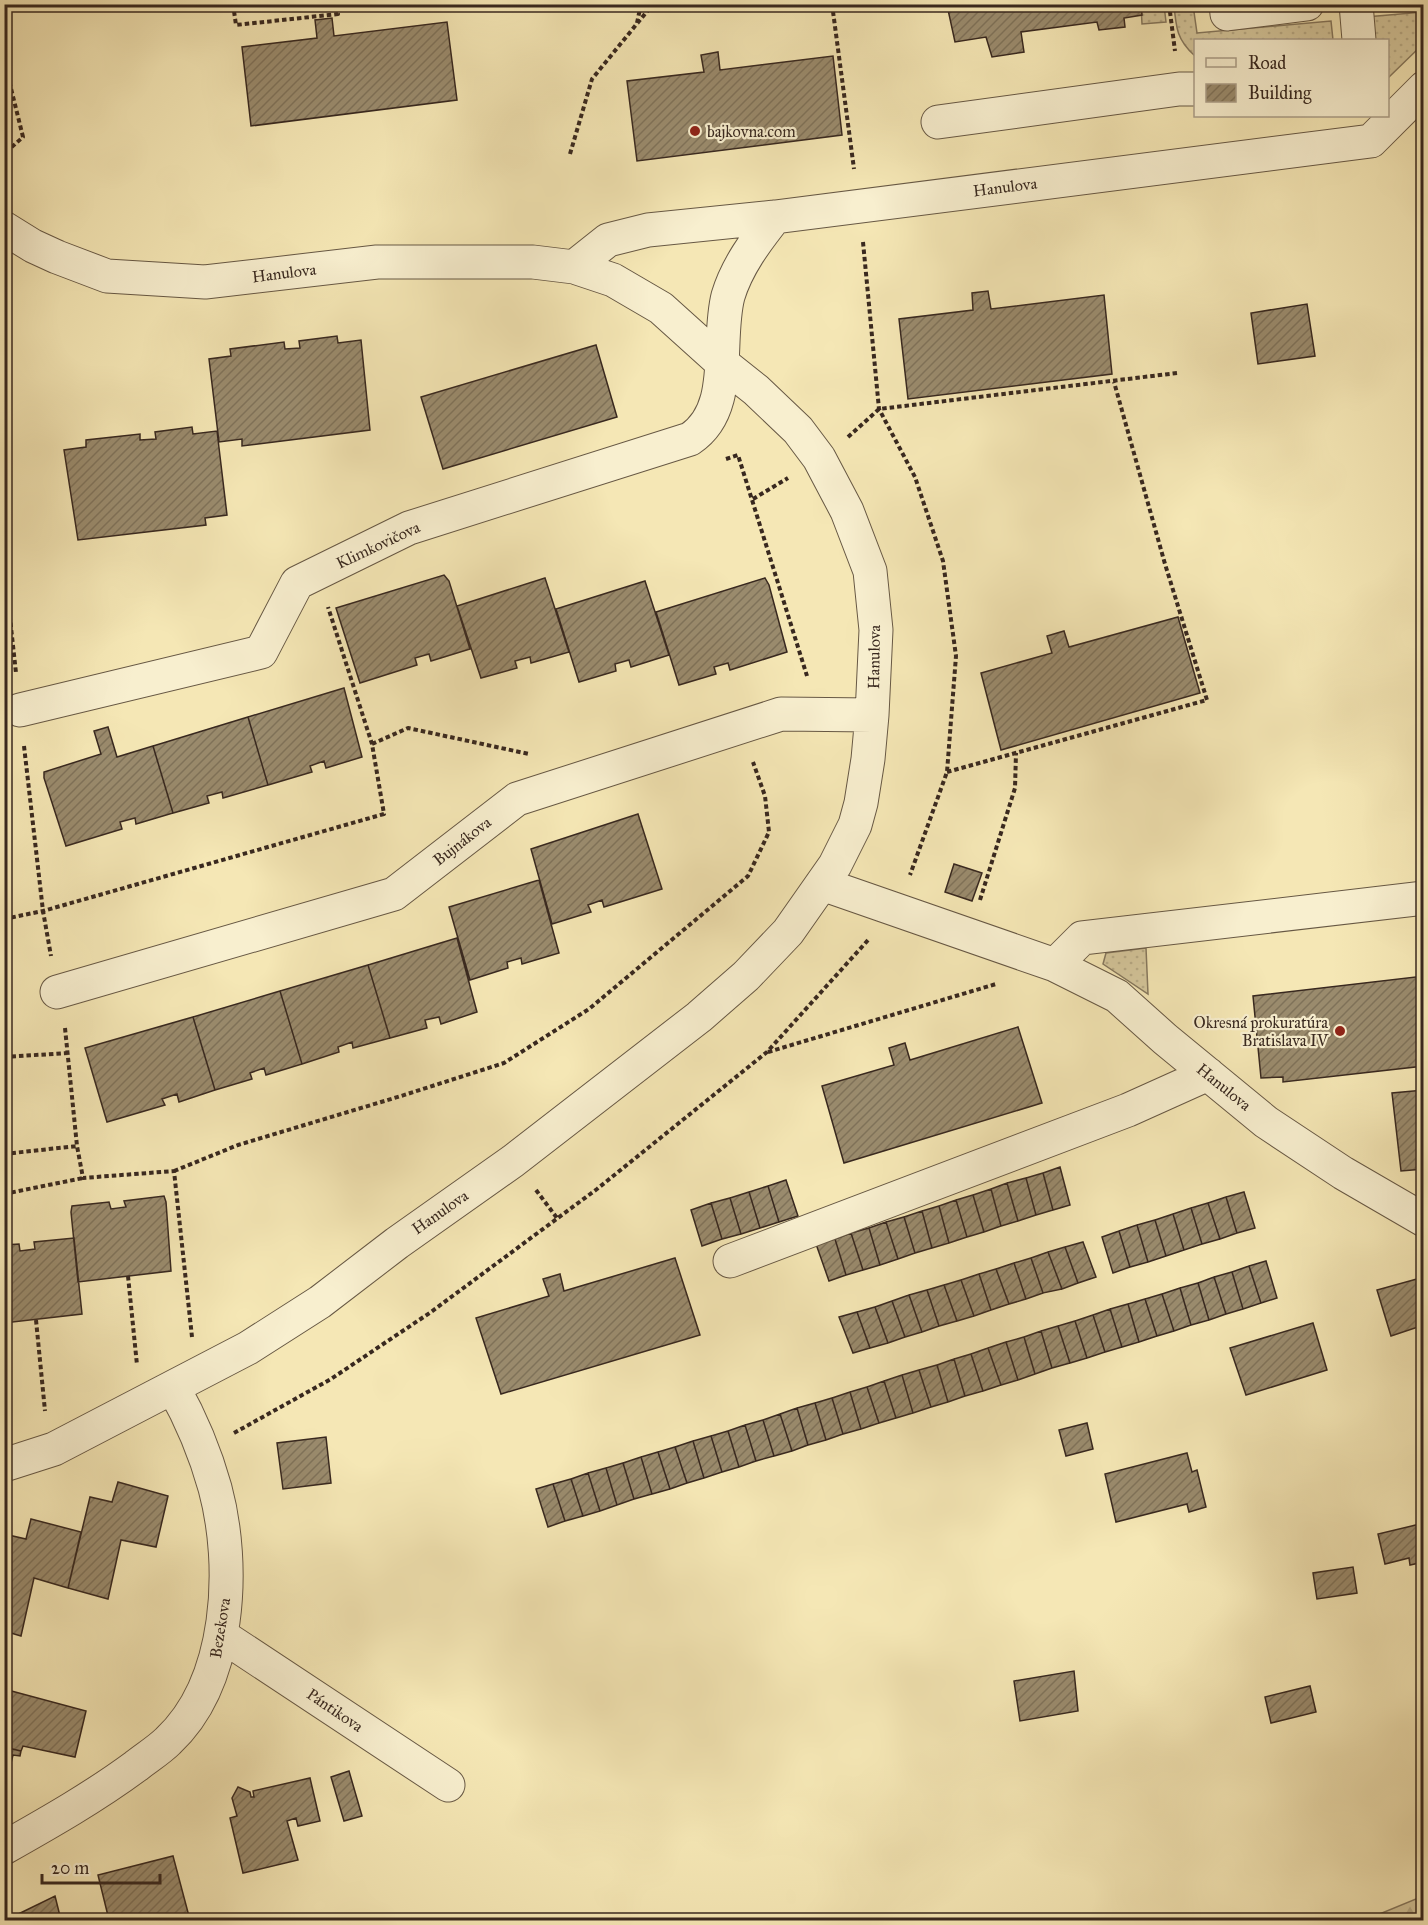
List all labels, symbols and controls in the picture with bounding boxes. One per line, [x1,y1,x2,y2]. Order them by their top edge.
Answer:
legend [1194,39,1389,117]
text: Road [1248,52,1286,74]
text: Building [1248,82,1312,105]
place label: bajkovna.com [707,122,796,141]
marker: bajkovna.com [688,124,702,138]
street label: Hanulova [972,174,1038,200]
street label: Hanulova [251,260,317,286]
street label: Klimkovičova [333,517,423,573]
street label: Hanulova [864,624,884,689]
street label: Bujnákova [429,812,495,869]
place label: Okresná prokuratúra Bratislava IV [1194,1013,1329,1050]
marker: Okresná prokuratúra Bratislava IV [1333,1024,1347,1038]
street label: Hanulova [1193,1059,1255,1115]
street label: Hanulova [408,1186,472,1238]
street label: Bezekova [206,1596,234,1660]
street label: Pántikova [303,1684,367,1736]
scale bar [42,1847,160,1885]
text: 20 m [51,1857,89,1879]

